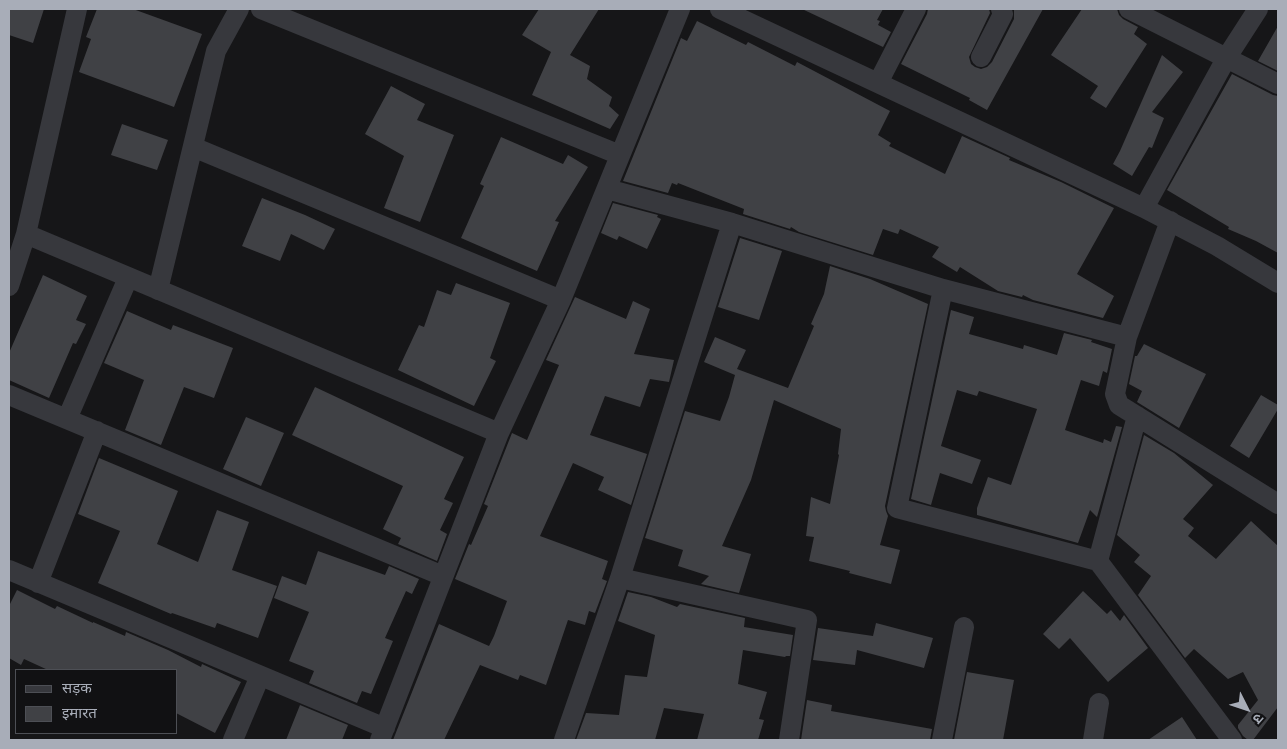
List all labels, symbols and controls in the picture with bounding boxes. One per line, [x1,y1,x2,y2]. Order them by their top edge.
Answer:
legend [15,669,178,734]
text: सड़क [62,678,92,697]
north arrow [1222,684,1272,734]
text: इमारत [62,703,97,722]
text: उ [1249,710,1268,728]

